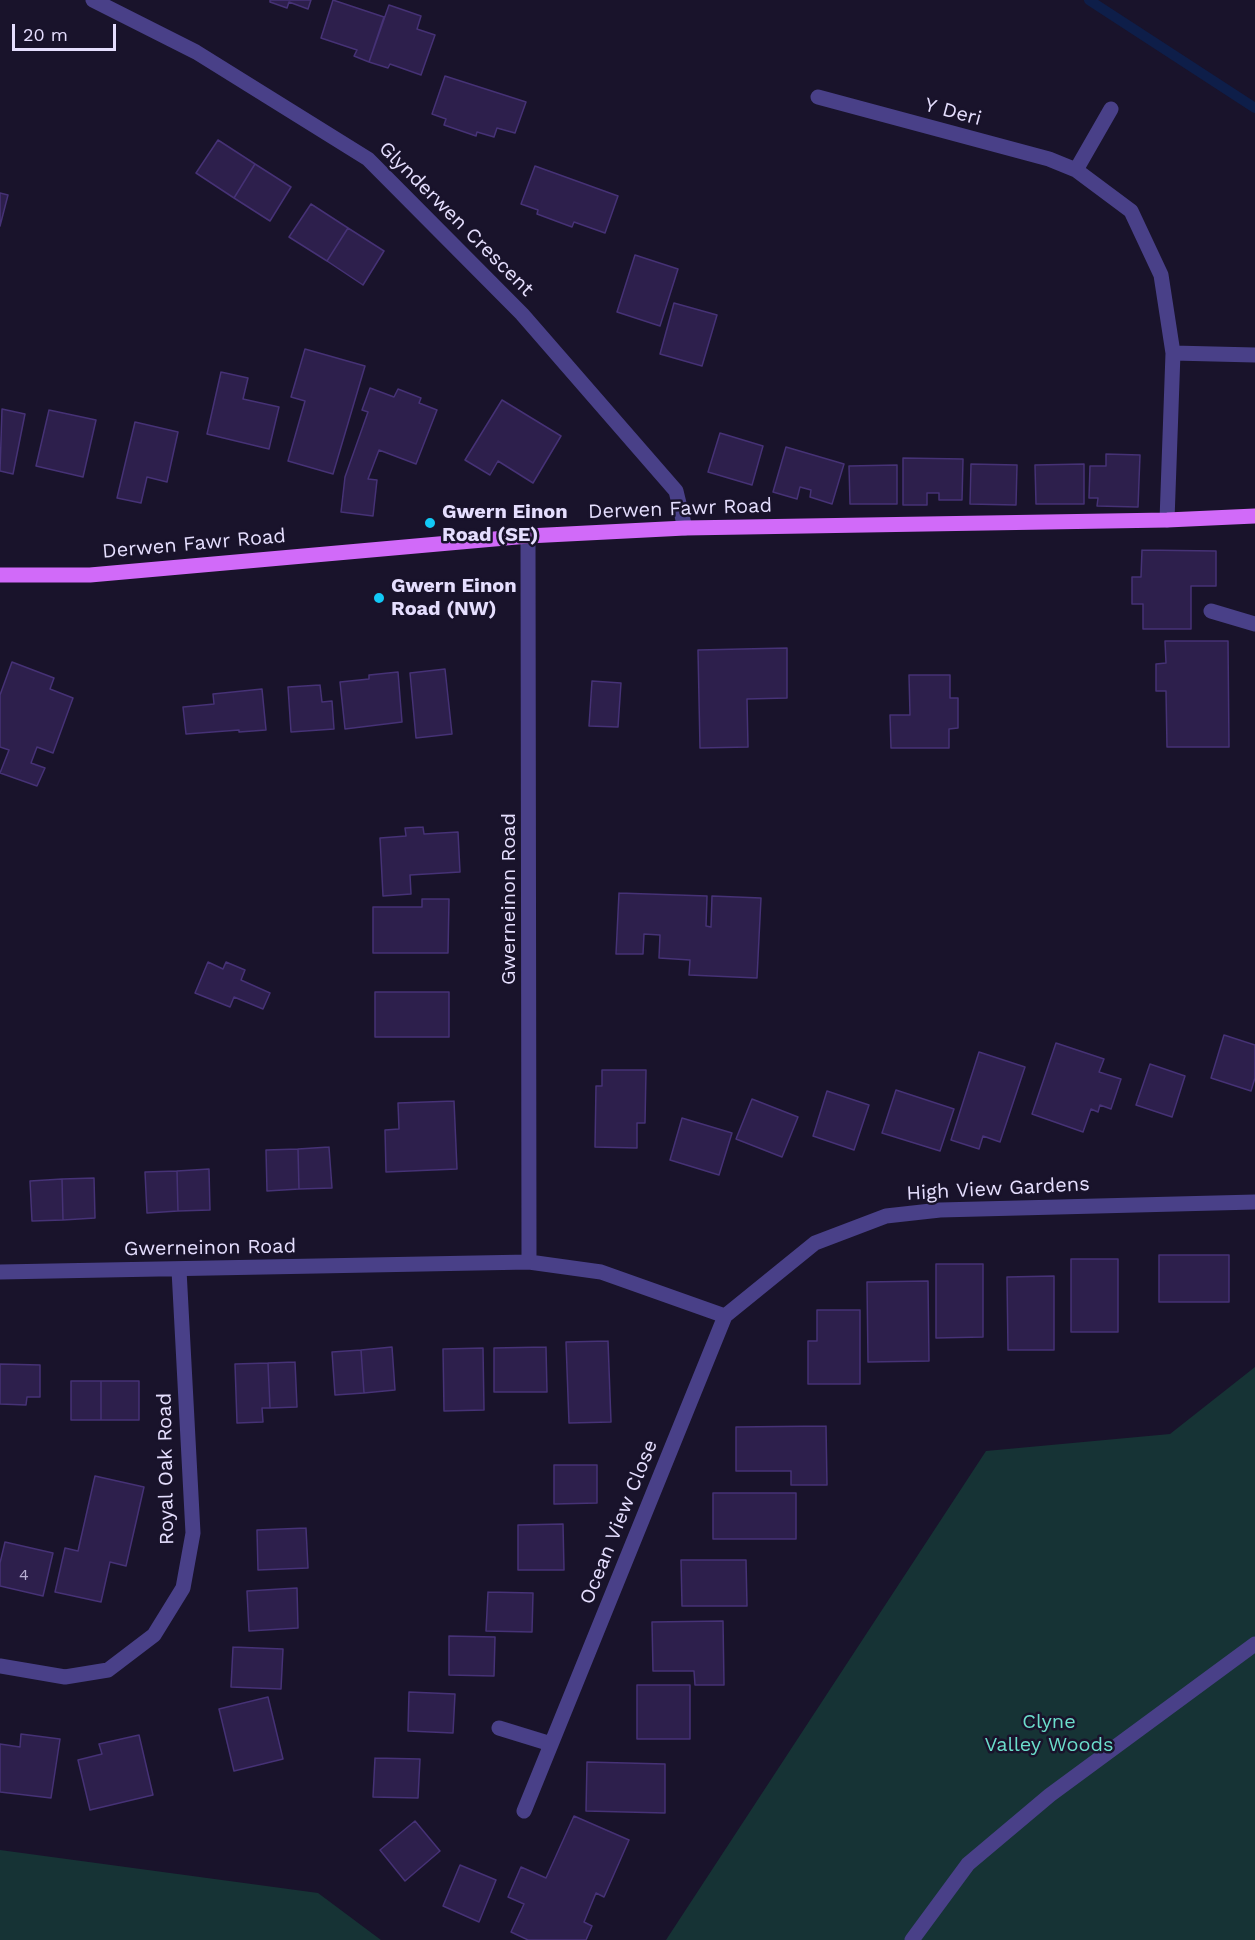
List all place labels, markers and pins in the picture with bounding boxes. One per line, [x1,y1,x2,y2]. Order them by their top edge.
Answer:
place label: Gwern Einon Road (SE) [442,500,568,547]
marker: Gwern Einon Road (SE) [423,516,437,530]
place label: Gwern Einon Road (NW) [391,574,517,621]
marker: Gwern Einon Road (NW) [372,591,386,605]

